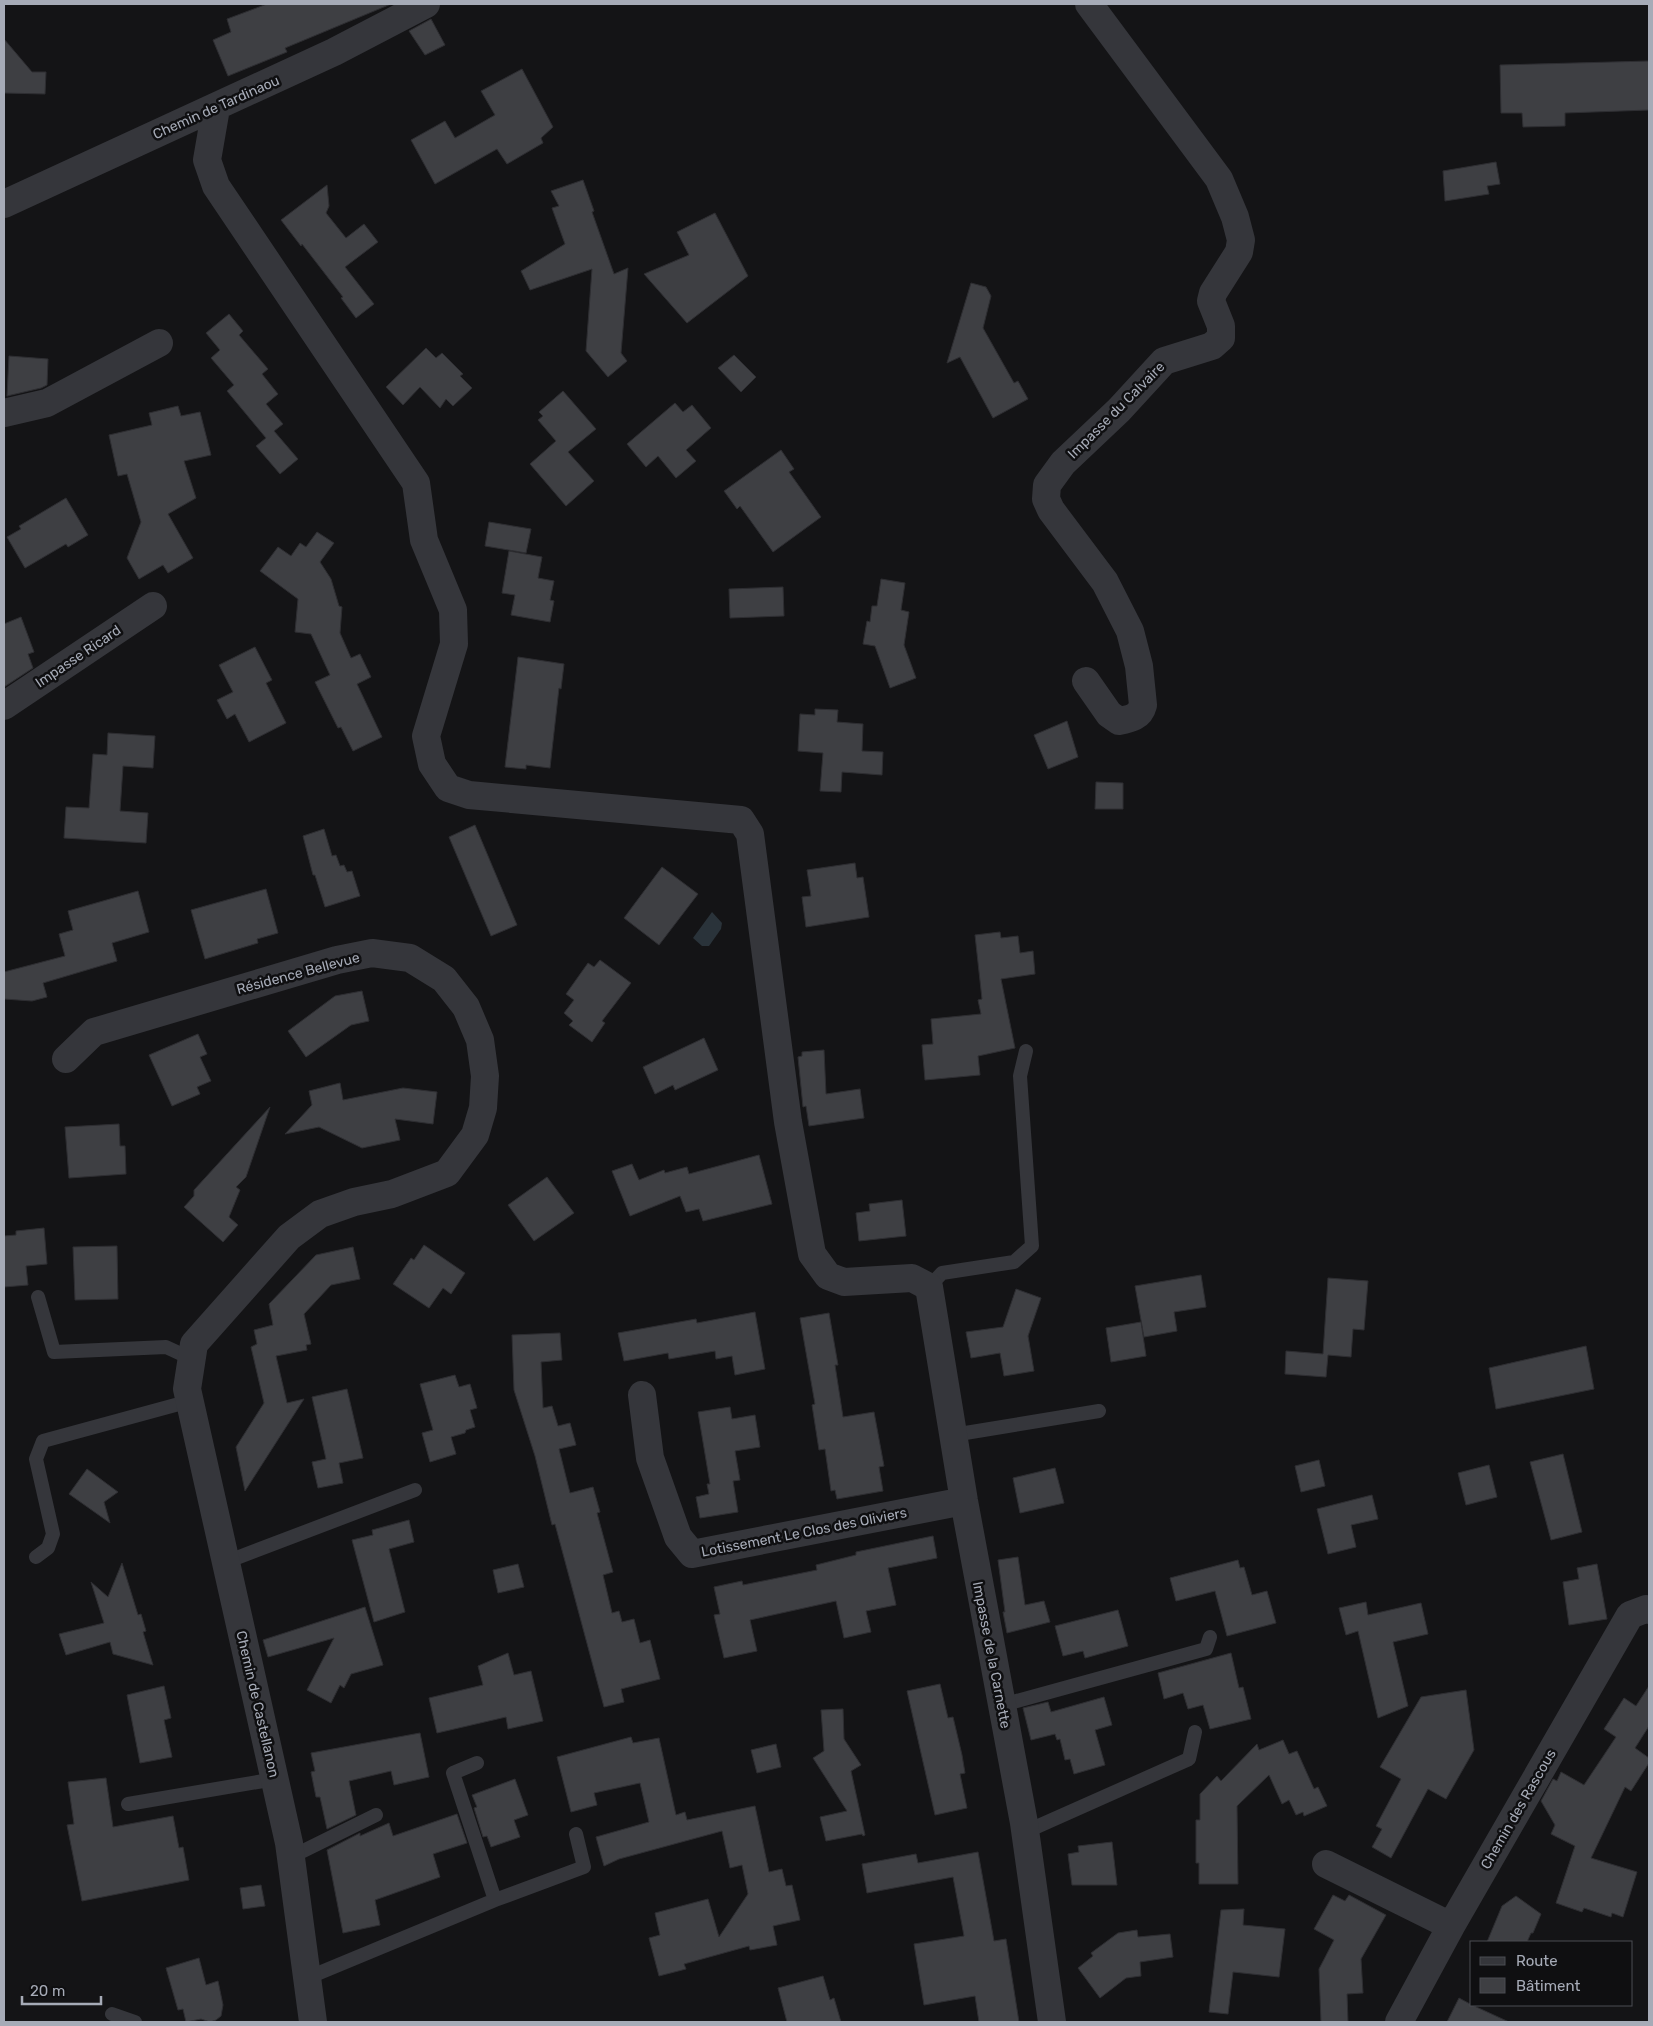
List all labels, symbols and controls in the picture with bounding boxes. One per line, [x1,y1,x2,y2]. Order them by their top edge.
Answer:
street label: Chemin de Tardinaou [150,72,282,143]
street label: Impasse du Calvaire [1064,358,1168,462]
street label: Impasse Ricard [32,622,124,691]
street label: Résidence Bellevue [235,949,362,998]
street label: Lotissement Le Clos des Oliviers [700,1504,908,1561]
street label: Impasse de la Carnette [969,1580,1014,1730]
street label: Chemin de Castellanon [232,1629,283,1779]
street label: Chemin des Rascous [1477,1746,1560,1872]
legend [1470,1941,1633,2006]
text: Route [1516,1952,1558,1970]
scale bar [22,1974,101,2006]
text: Bâtiment [1516,1977,1580,1995]
text: 20 m [30,1982,65,2000]

